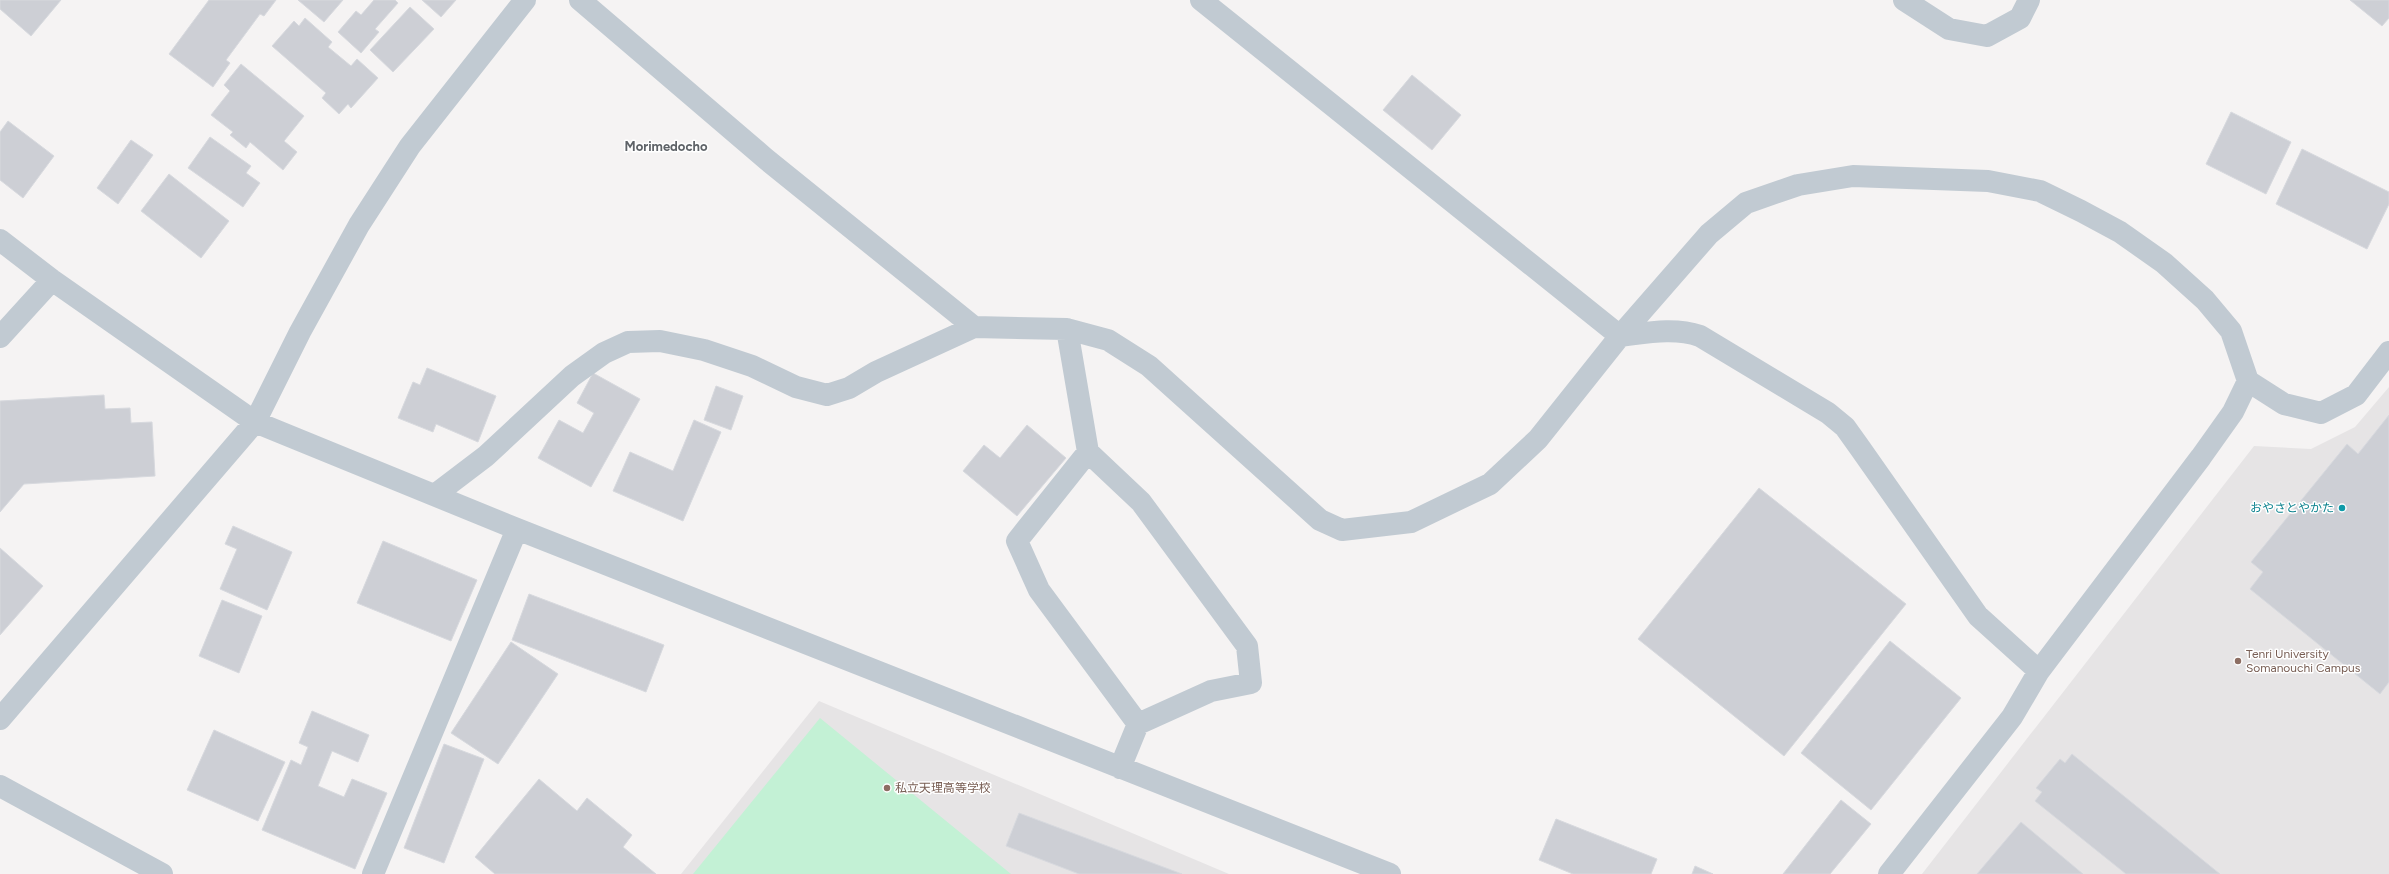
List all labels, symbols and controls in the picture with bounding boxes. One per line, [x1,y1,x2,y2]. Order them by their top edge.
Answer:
district label: Morimedocho [625,139,708,154]
place label: おやさとやかた [2250,501,2334,515]
marker: おやさとやかた [2337,503,2347,513]
place label: Tenri University Somanouchi Campus [2246,647,2361,675]
marker: Tenri University Somanouchi Campus [2233,656,2243,666]
place label: 私立天理高等学校 [895,781,991,795]
marker: 私立天理高等学校 [882,783,892,793]

